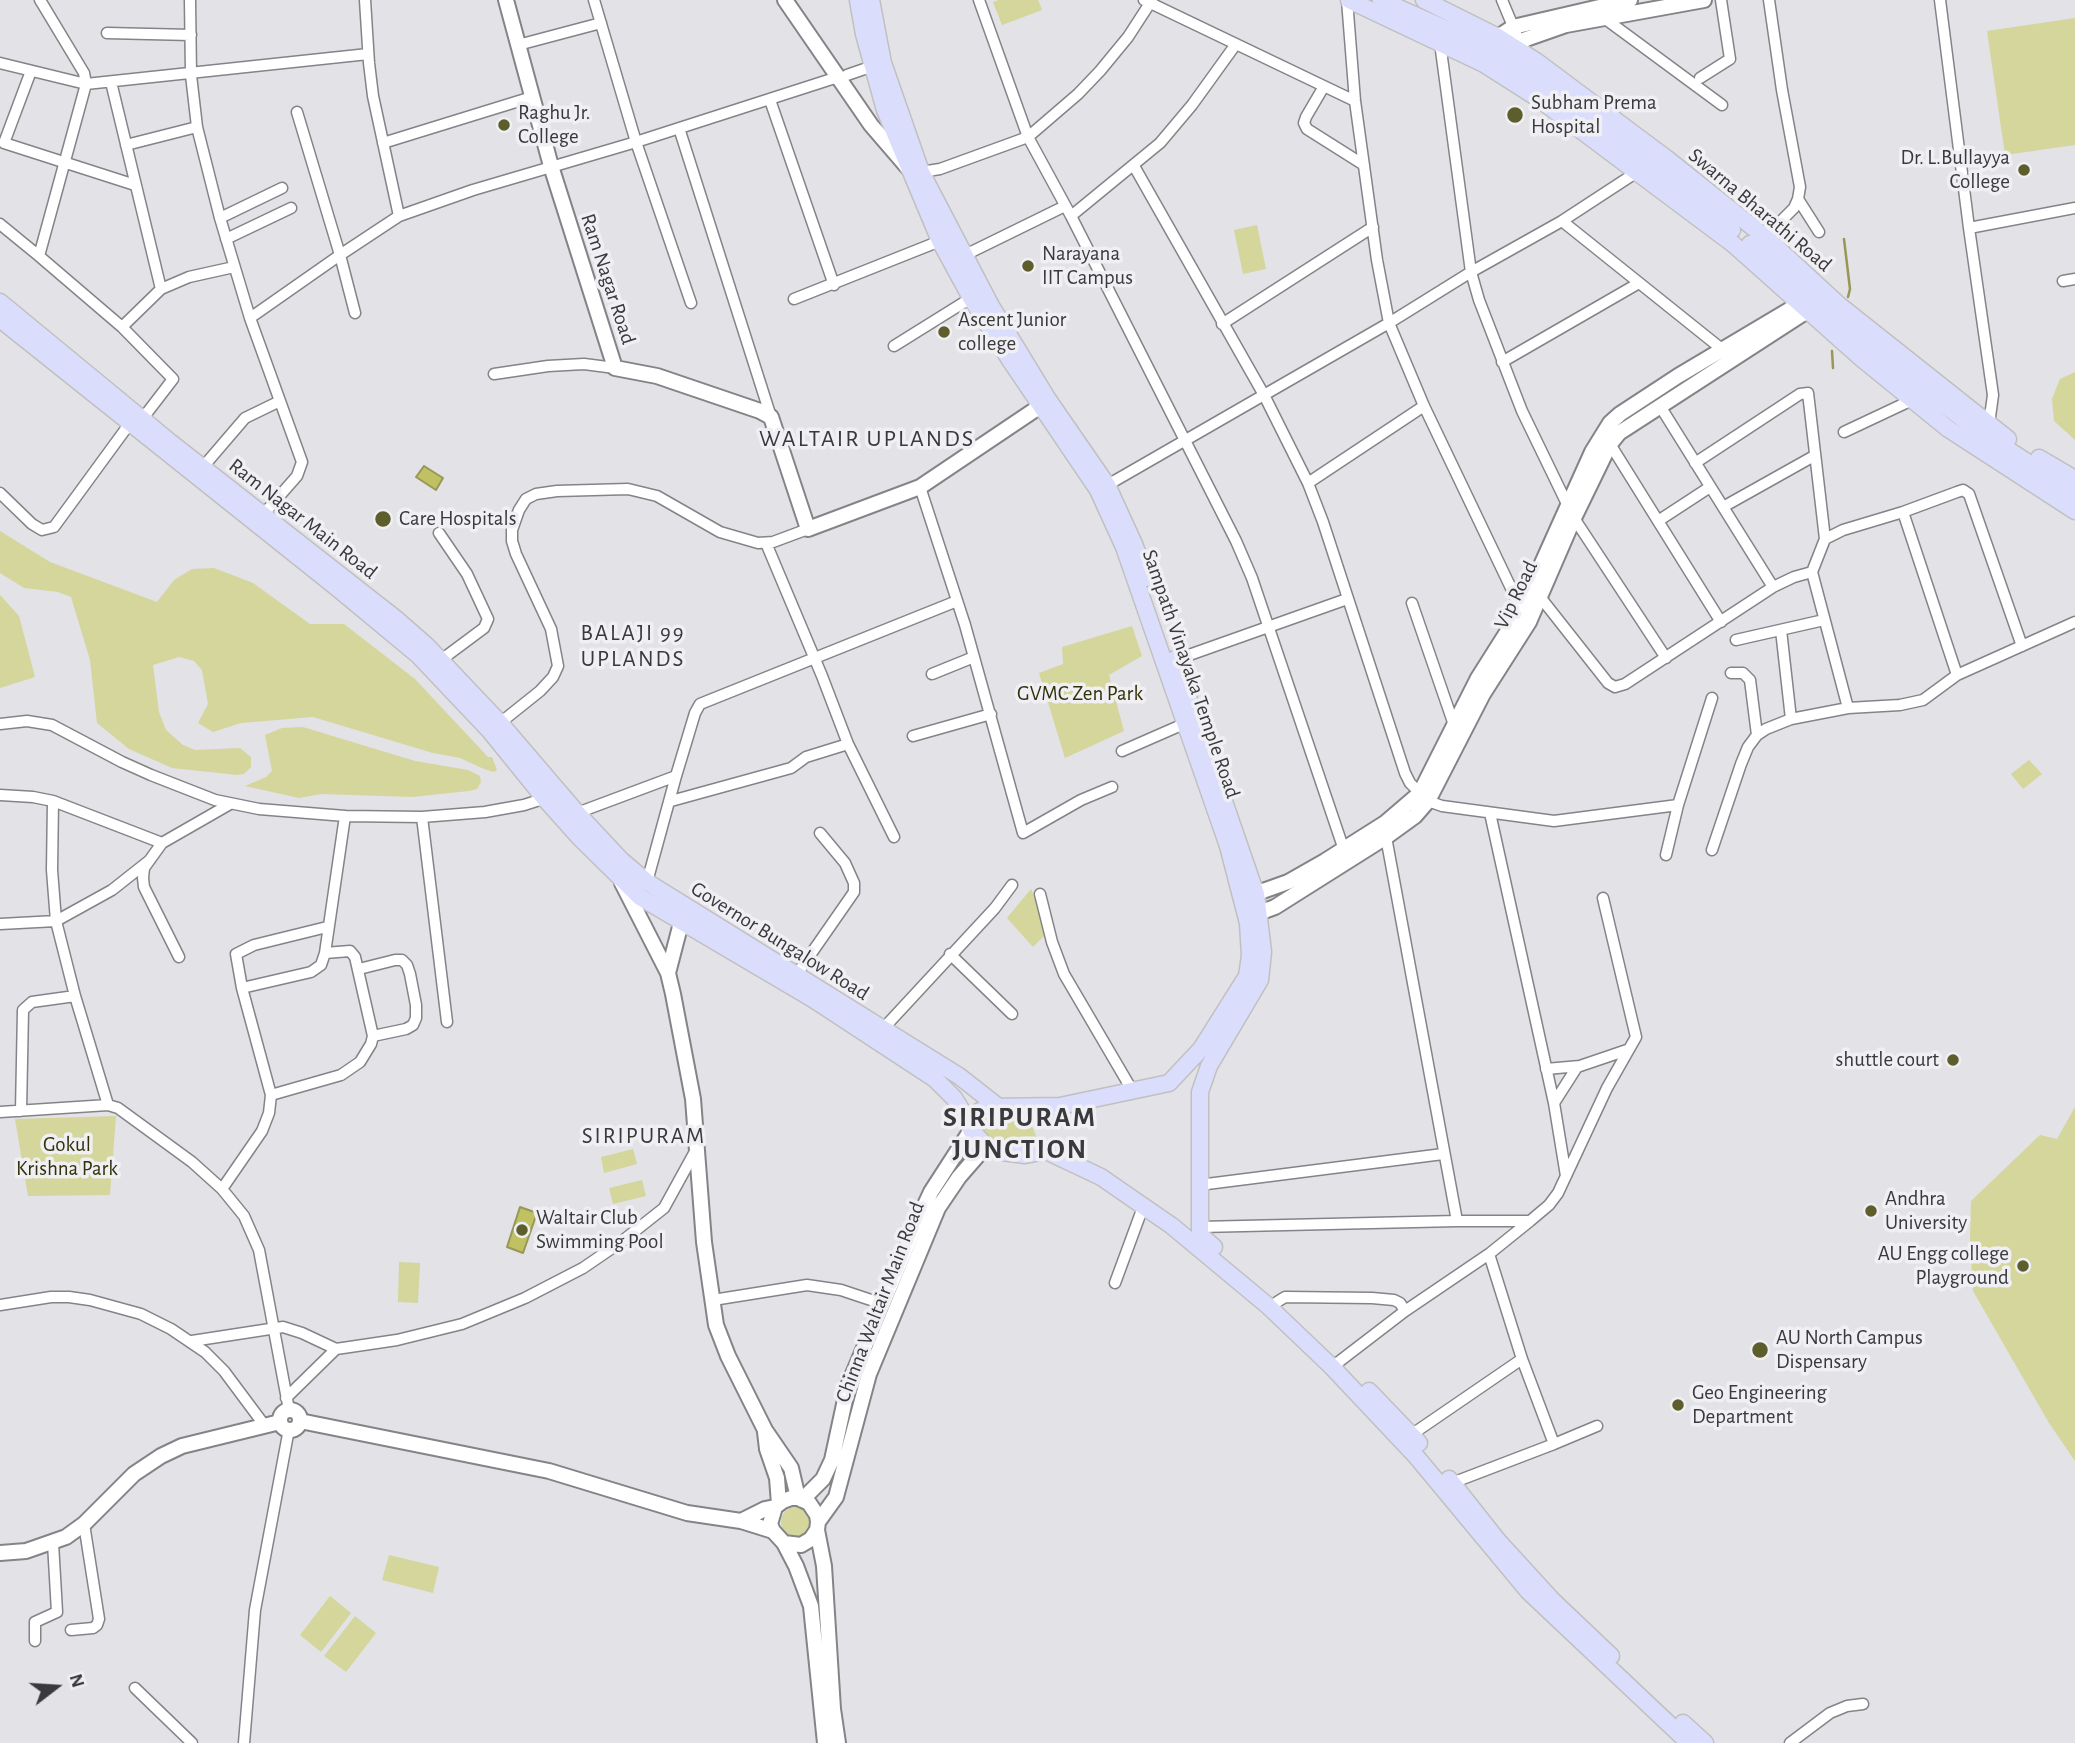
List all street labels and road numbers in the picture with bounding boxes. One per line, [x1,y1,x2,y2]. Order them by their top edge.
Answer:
street label: Swarna Bharathi Road [1683,143,1837,277]
street label: Ram Nagar Road [575,210,641,348]
street label: Ram Nagar Main Road [224,453,382,585]
street label: Sampath Vinayaka Temple Road [1137,546,1245,802]
street label: Vip Road [1489,557,1543,633]
street label: Governor Bungalow Road [686,876,874,1006]
street label: Chinna Waltair Main Road [830,1198,930,1406]

